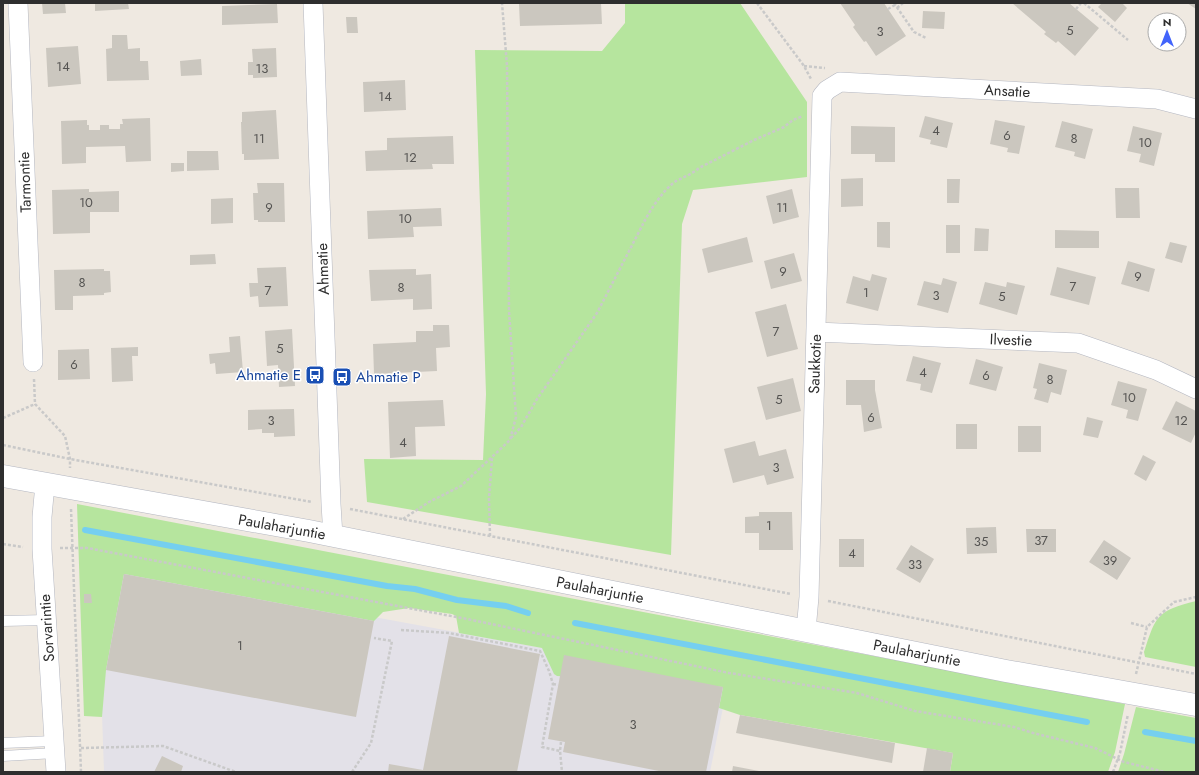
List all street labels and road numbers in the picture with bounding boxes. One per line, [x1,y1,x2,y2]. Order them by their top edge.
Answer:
street label: Ansatie [983,79,1031,103]
street label: Tarmontie [13,151,37,213]
street label: Ahmatie [311,242,335,295]
street label: Ilvestie [989,328,1033,352]
street label: Saukkotie [803,334,827,394]
street label: Paulaharjuntie [237,508,328,546]
street label: Paulaharjuntie [554,571,646,609]
street label: Sorvarintie [34,593,60,663]
street label: Paulaharjuntie [871,634,963,672]

